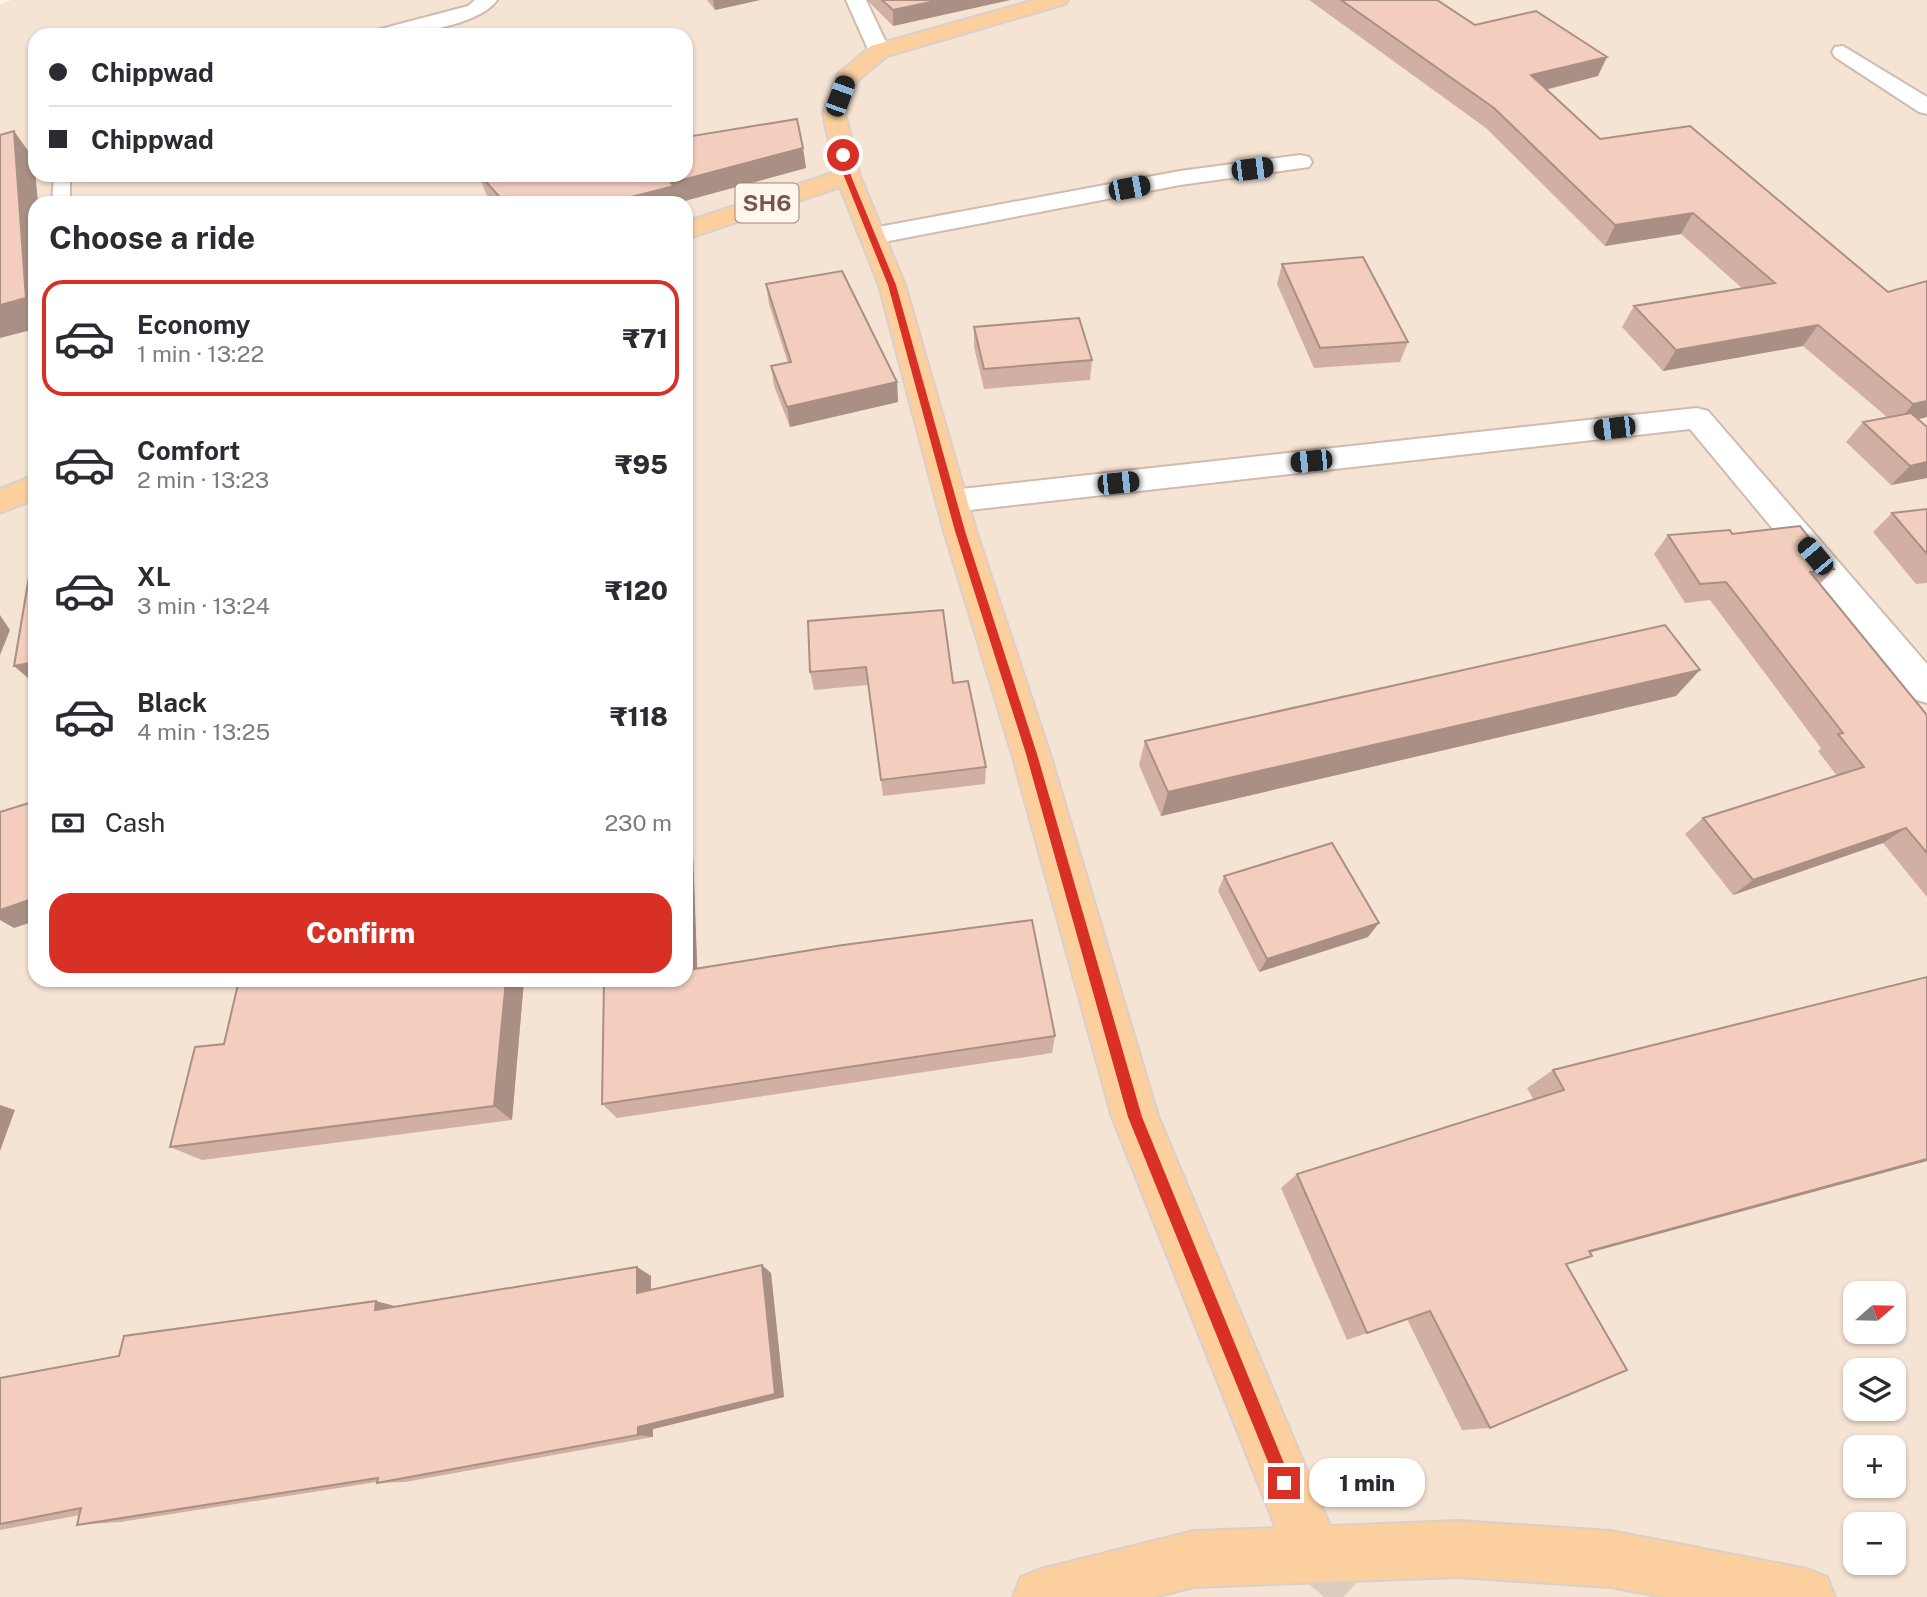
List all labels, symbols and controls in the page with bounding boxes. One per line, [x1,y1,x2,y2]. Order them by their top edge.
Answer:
text: Chippwad [91,57,214,88]
car [823,73,858,119]
text: Chippwad [91,124,214,155]
route start [827,139,859,171]
car [1230,156,1275,182]
car [1107,174,1152,202]
road number: SH6 [736,184,798,222]
text: Choose a ride [49,219,255,256]
icon: car [53,307,116,370]
text: Economy [137,309,250,340]
text: ₹71 [622,323,668,354]
text: 1 min · 13:22 [137,340,264,367]
car [1592,415,1637,441]
icon: car [53,433,116,496]
text: Comfort [137,435,240,466]
car [1290,448,1333,474]
text: ₹95 [615,449,668,480]
text: 2 min · 13:23 [137,466,269,493]
car [1097,470,1140,496]
car [1794,533,1837,579]
icon: car [53,559,116,622]
text: XL [137,561,171,592]
text: ₹120 [605,575,668,606]
text: 3 min · 13:24 [137,592,270,619]
icon: car [53,685,116,748]
text: Black [137,687,207,718]
text: ₹118 [610,701,668,732]
text: 4 min · 13:25 [137,718,270,745]
icon: cash [49,804,87,842]
text: Cash [105,807,165,838]
text: 230 m [604,809,672,836]
button: Confirm [49,893,672,973]
north arrow [1843,1281,1906,1344]
map controls [1843,1281,1906,1575]
button: layers [1843,1358,1906,1421]
button: + [1843,1435,1906,1498]
callout: 1 min [1308,1458,1424,1508]
route end [1268,1467,1300,1499]
text: 1 min [1339,1469,1395,1496]
button: − [1843,1512,1906,1575]

